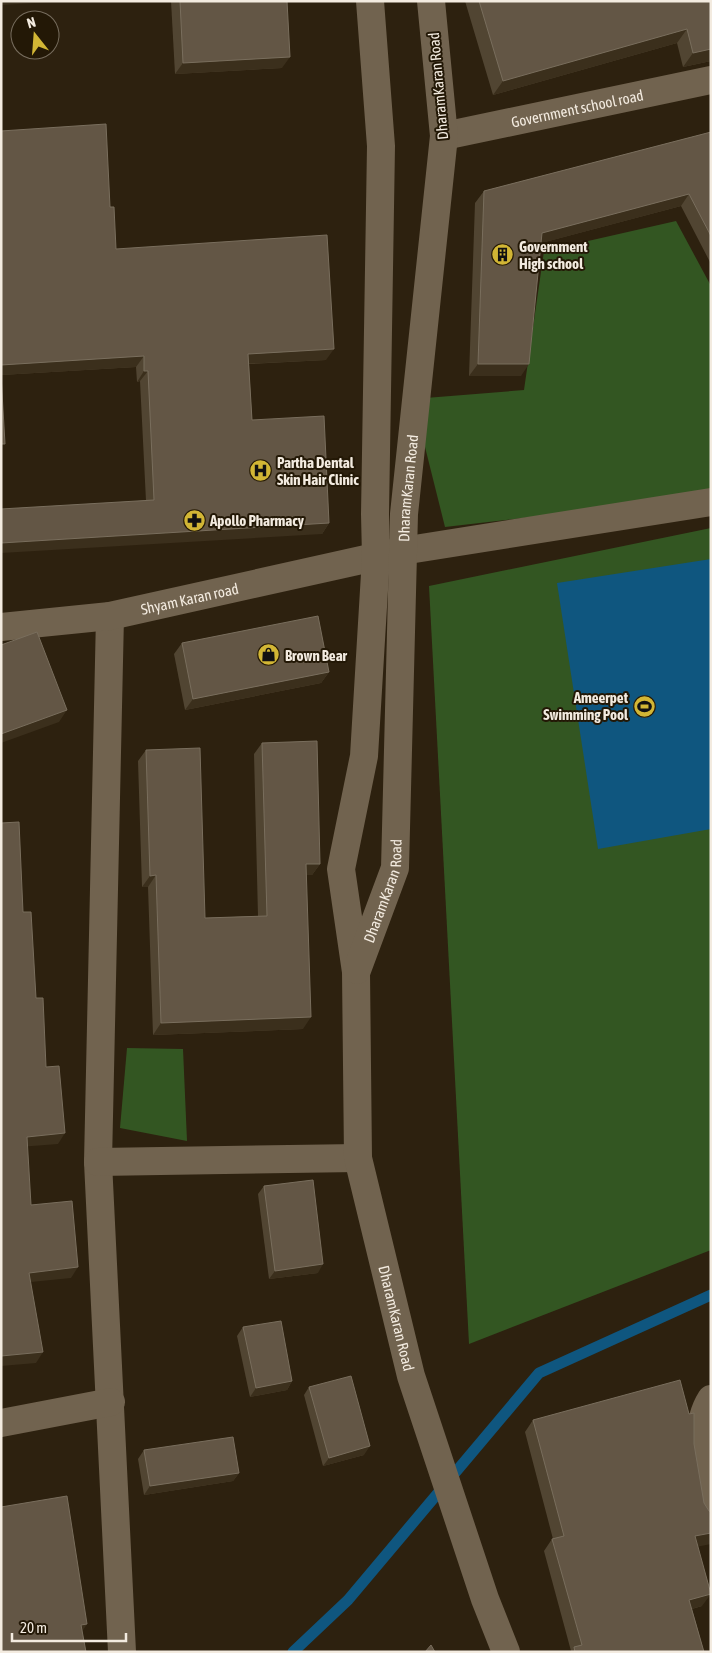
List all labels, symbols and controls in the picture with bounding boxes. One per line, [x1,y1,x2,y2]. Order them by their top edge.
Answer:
north arrow [10,10,60,60]
text: N [25,14,37,31]
street label: DharamKaran Road [425,32,451,140]
street label: Government school road [509,86,645,130]
place label: Government High school [519,238,588,272]
building icon: Government High school [491,243,515,267]
street label: DharamKaran Road [395,434,421,542]
place label: Partha Dental Skin Hair Clinic [277,454,359,488]
hospital icon: Partha Dental Skin Hair Clinic [249,459,273,483]
pharmacy icon: Apollo Pharmacy [182,508,206,532]
place label: Apollo Pharmacy [209,512,305,529]
street label: Shyam Karan road [139,579,240,617]
shop icon: Brown Bear [257,643,281,667]
place label: Brown Bear [285,647,348,664]
place label: Ameerpet Swimming Pool [543,689,629,723]
sports icon: Ameerpet Swimming Pool [632,694,656,718]
street label: DharamKaran Road [360,839,404,945]
street label: DharamKaran Road [376,1264,418,1372]
scale bar [12,1610,126,1642]
text: 20 m [20,1619,47,1636]

